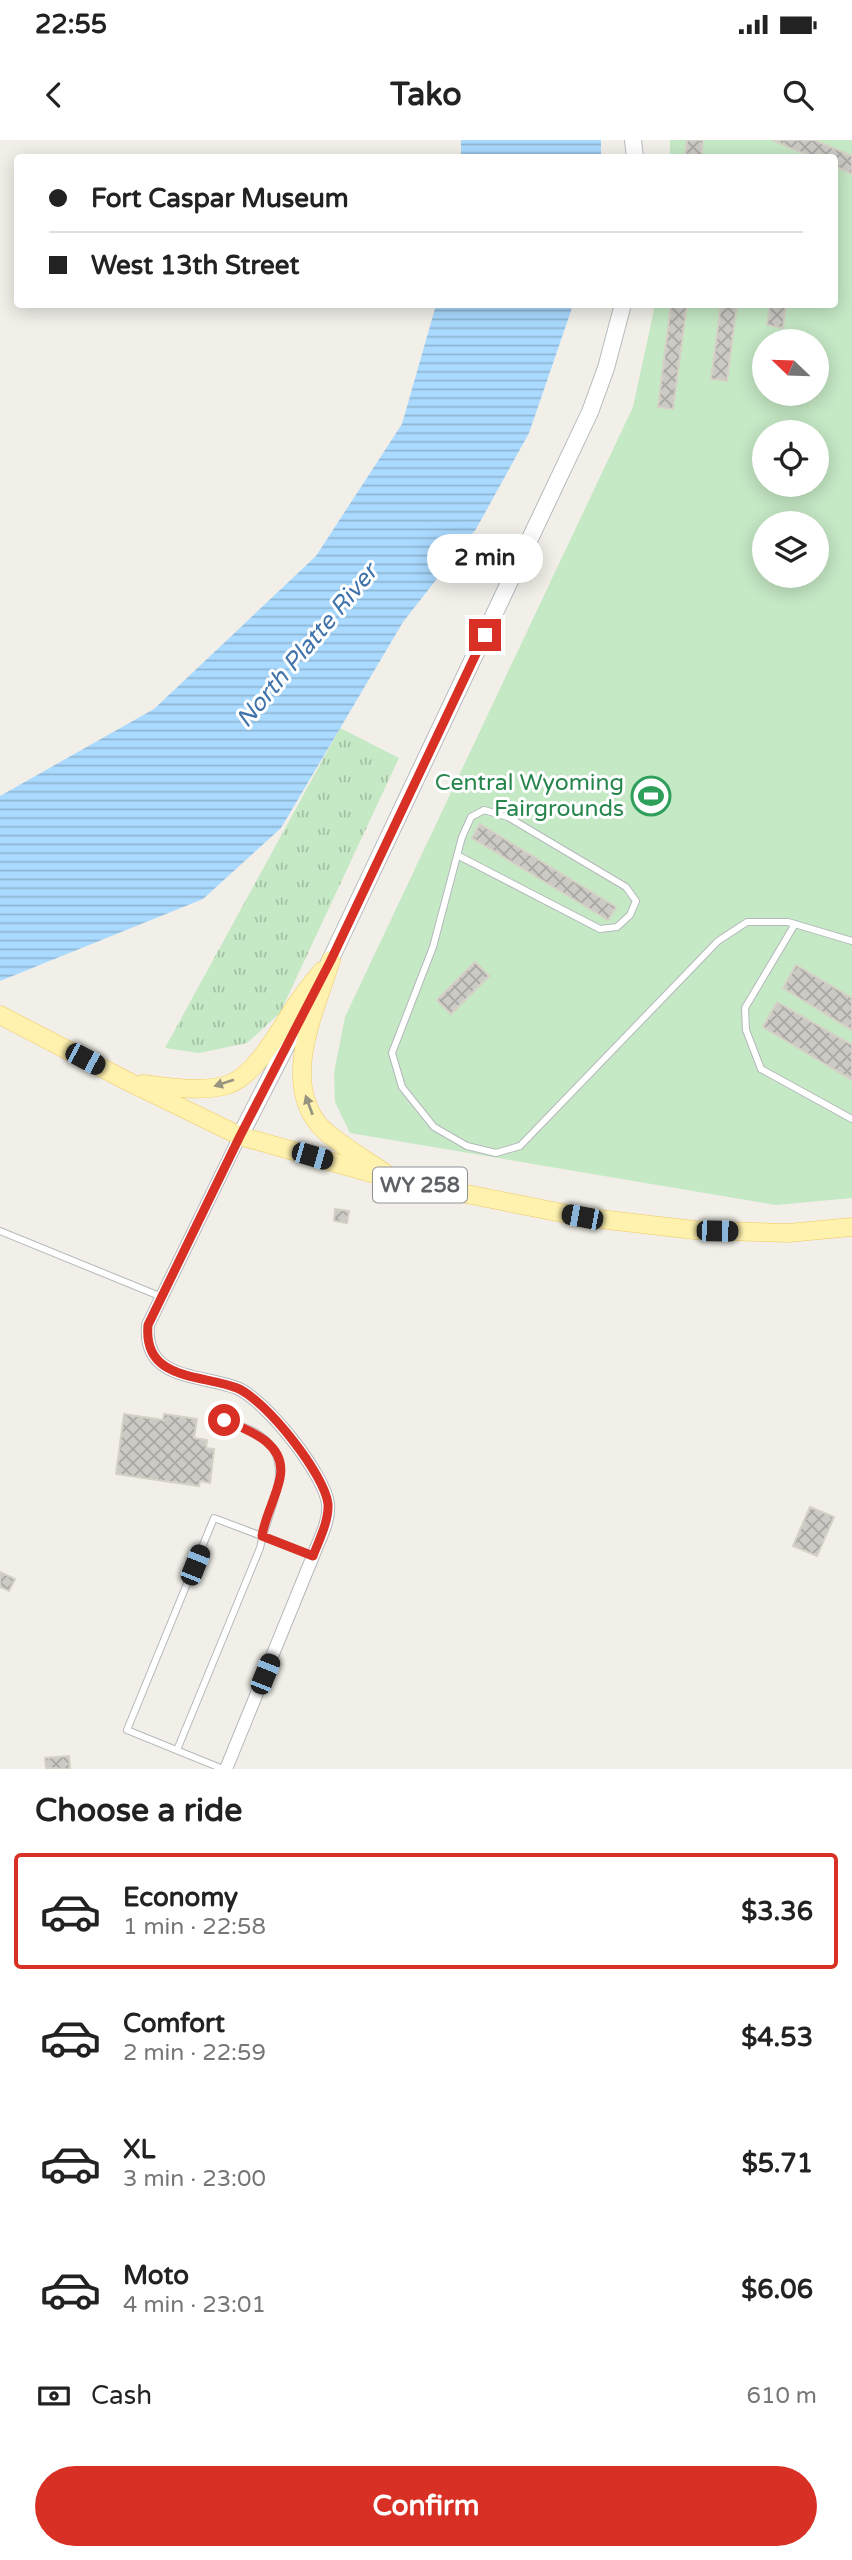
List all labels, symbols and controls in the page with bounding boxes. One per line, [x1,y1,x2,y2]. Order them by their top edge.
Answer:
text: 22:55 [35,9,107,40]
icon: back [35,76,73,114]
text: Tako [390,76,462,114]
icon: search [779,76,817,114]
text: Fort Caspar Museum [91,183,349,214]
text: West 13th Street [91,250,299,281]
north arrow [752,329,830,406]
map controls [752,329,829,588]
button: locate [752,420,829,497]
button: layers [752,511,829,588]
callout: 2 min [427,533,543,582]
text: 2 min [454,544,516,572]
water label: North Platte River [230,556,386,734]
route end [469,619,501,651]
place label: Central Wyoming Fairgrounds [435,769,624,823]
sports icon: Central Wyoming Fairgrounds [630,775,672,817]
car [62,1040,109,1078]
one-way arrow [213,1078,234,1089]
one-way arrow [303,1095,314,1116]
car [289,1140,336,1172]
road number: WY 258 [373,1168,467,1202]
car [560,1203,605,1231]
car [696,1220,739,1242]
route start [208,1404,240,1436]
car [178,1542,213,1588]
car [248,1651,283,1697]
text: Choose a ride [35,1792,242,1830]
icon: car [39,1880,102,1943]
text: Economy [123,1882,238,1913]
text: $3.36 [741,1896,813,1927]
text: 1 min · 22:58 [123,1913,266,1941]
icon: car [39,2006,102,2069]
text: Comfort [123,2008,225,2039]
text: $4.53 [741,2022,813,2053]
text: 2 min · 22:59 [123,2039,266,2067]
icon: car [39,2132,102,2195]
text: XL [123,2134,155,2165]
text: $5.71 [742,2148,813,2179]
text: 3 min · 23:00 [123,2165,266,2193]
icon: car [39,2258,102,2321]
text: Moto [123,2260,189,2291]
text: $6.06 [741,2274,813,2305]
text: 4 min · 23:01 [123,2291,266,2319]
icon: cash [35,2377,73,2415]
text: Cash [91,2380,152,2411]
text: 610 m [747,2382,817,2410]
button: Confirm [35,2466,817,2546]

